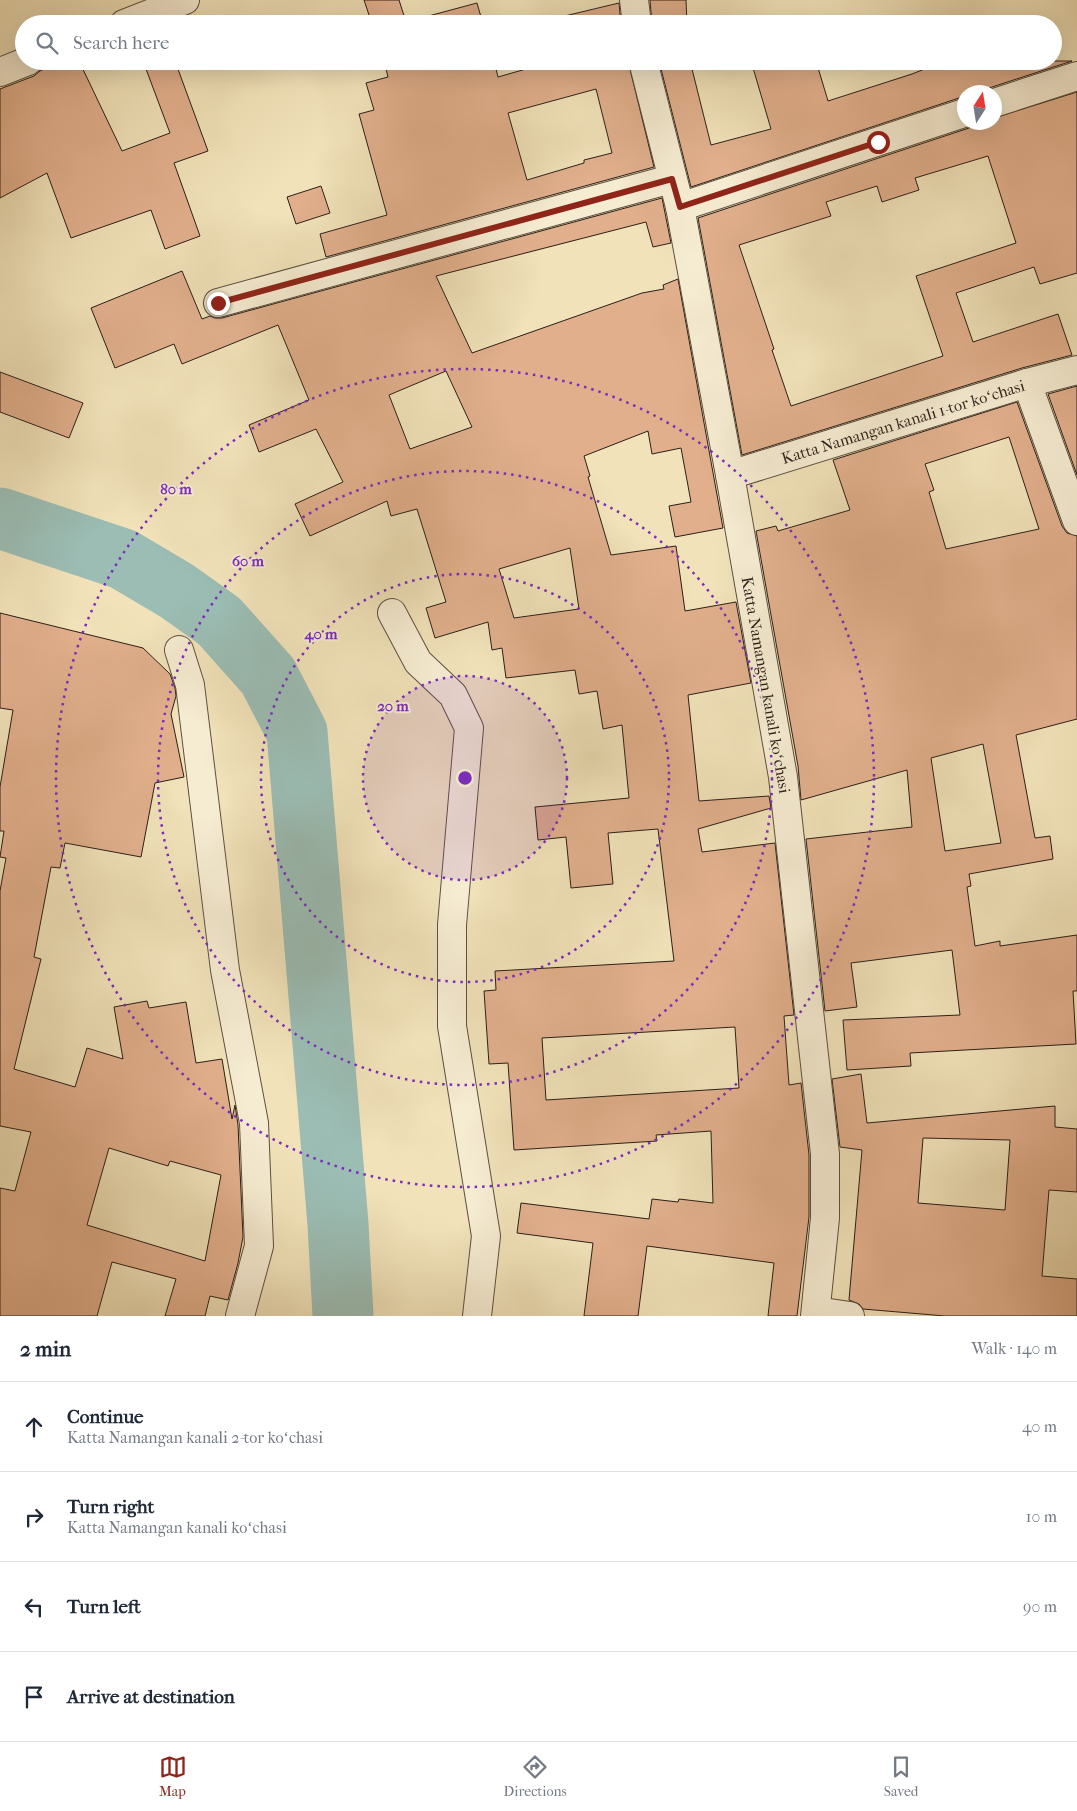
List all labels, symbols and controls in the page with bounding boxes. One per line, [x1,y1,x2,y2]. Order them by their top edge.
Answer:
search box [15,15,1062,70]
icon: search [33,29,61,57]
text: Search here [73,32,169,54]
north arrow [957,85,1002,130]
route start [867,131,890,154]
route end [207,292,230,315]
street label: Katta Namangan kanali 1-tor koʻchasi [779,376,1027,468]
text: 80 m [160,480,192,498]
text: 60 m [232,552,265,570]
street label: Katta Namangan kanali koʻchasi [738,575,794,795]
text: 40 m [304,625,338,643]
text: 20 m [377,697,409,715]
centre of rings [456,769,474,787]
text: 2 min [20,1337,71,1361]
text: Walk · 140 m [972,1339,1057,1358]
text: Continue [67,1406,143,1428]
icon: ahead [20,1413,48,1441]
text: 40 m [1022,1417,1057,1436]
text: Katta Namangan kanali 2-tor koʻchasi [67,1428,323,1447]
text: Turn right [67,1496,154,1518]
icon: right [20,1503,48,1531]
text: 10 m [1026,1507,1057,1526]
text: Katta Namangan kanali koʻchasi [67,1518,287,1537]
icon: left [20,1593,48,1621]
text: Turn left [67,1596,141,1618]
text: 90 m [1023,1597,1057,1616]
icon: arrive [20,1683,48,1711]
text: Arrive at destination [67,1686,235,1708]
tab: Map [159,1753,187,1800]
tab: Directions [504,1753,567,1800]
tab: Saved [884,1753,918,1800]

